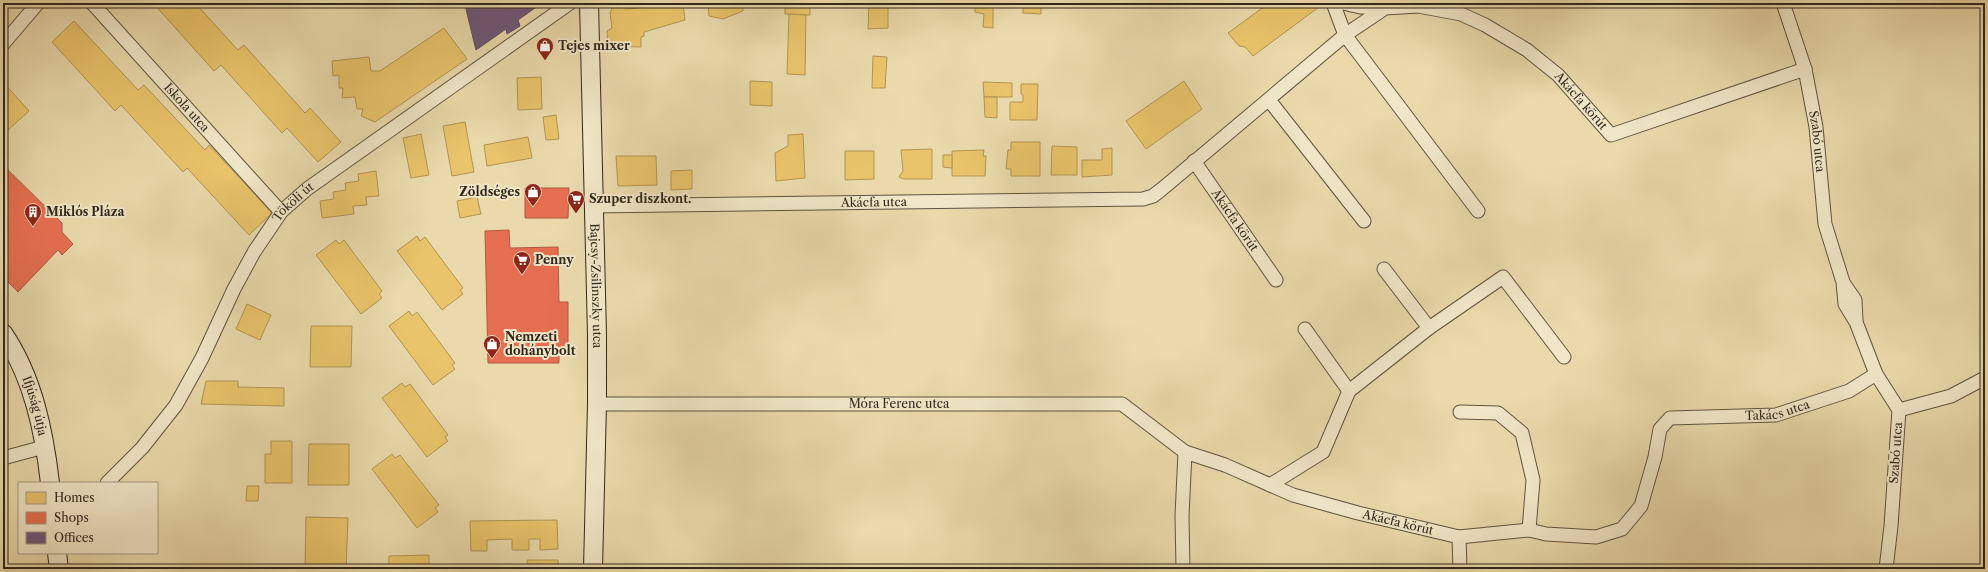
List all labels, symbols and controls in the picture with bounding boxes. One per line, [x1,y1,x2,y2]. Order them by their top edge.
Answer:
shop icon: Tejes mixer [535,36,555,61]
place label: Tejes mixer [558,38,630,53]
street label: Akácfa körút [1551,68,1611,133]
street label: Iskola utca [161,80,213,135]
street label: Szabó utca [1806,109,1828,173]
street label: Tököli út [269,178,317,224]
shop icon: Zöldséges [523,182,543,207]
place label: Zöldséges [459,184,520,199]
street label: Akácfa körút [1208,185,1262,255]
supermarket icon: Szuper diszkont. [566,189,586,214]
place label: Szuper diszkont. [589,191,691,206]
street label: Akácfa utca [840,194,908,210]
building icon: Miklós Pláza [23,202,43,227]
place label: Miklós Pláza [46,204,126,219]
street label: Bajcsy-Zsilinszky utca [587,223,605,349]
supermarket icon: Penny [512,250,532,275]
place label: Penny [535,252,574,267]
place label: Nemzeti dohánybolt [505,329,576,358]
shop icon: Nemzeti dohánybolt [482,334,502,359]
street label: Ifjúság útja [19,374,51,438]
street label: Móra Ferenc utca [849,396,950,411]
street label: Takács utca [1745,396,1812,423]
street label: Szabó utca [1886,421,1905,484]
legend [18,482,158,554]
text: Homes [54,490,94,505]
street label: Akácfa körút [1360,506,1436,538]
text: Shops [54,510,89,525]
text: Offices [54,530,94,545]

